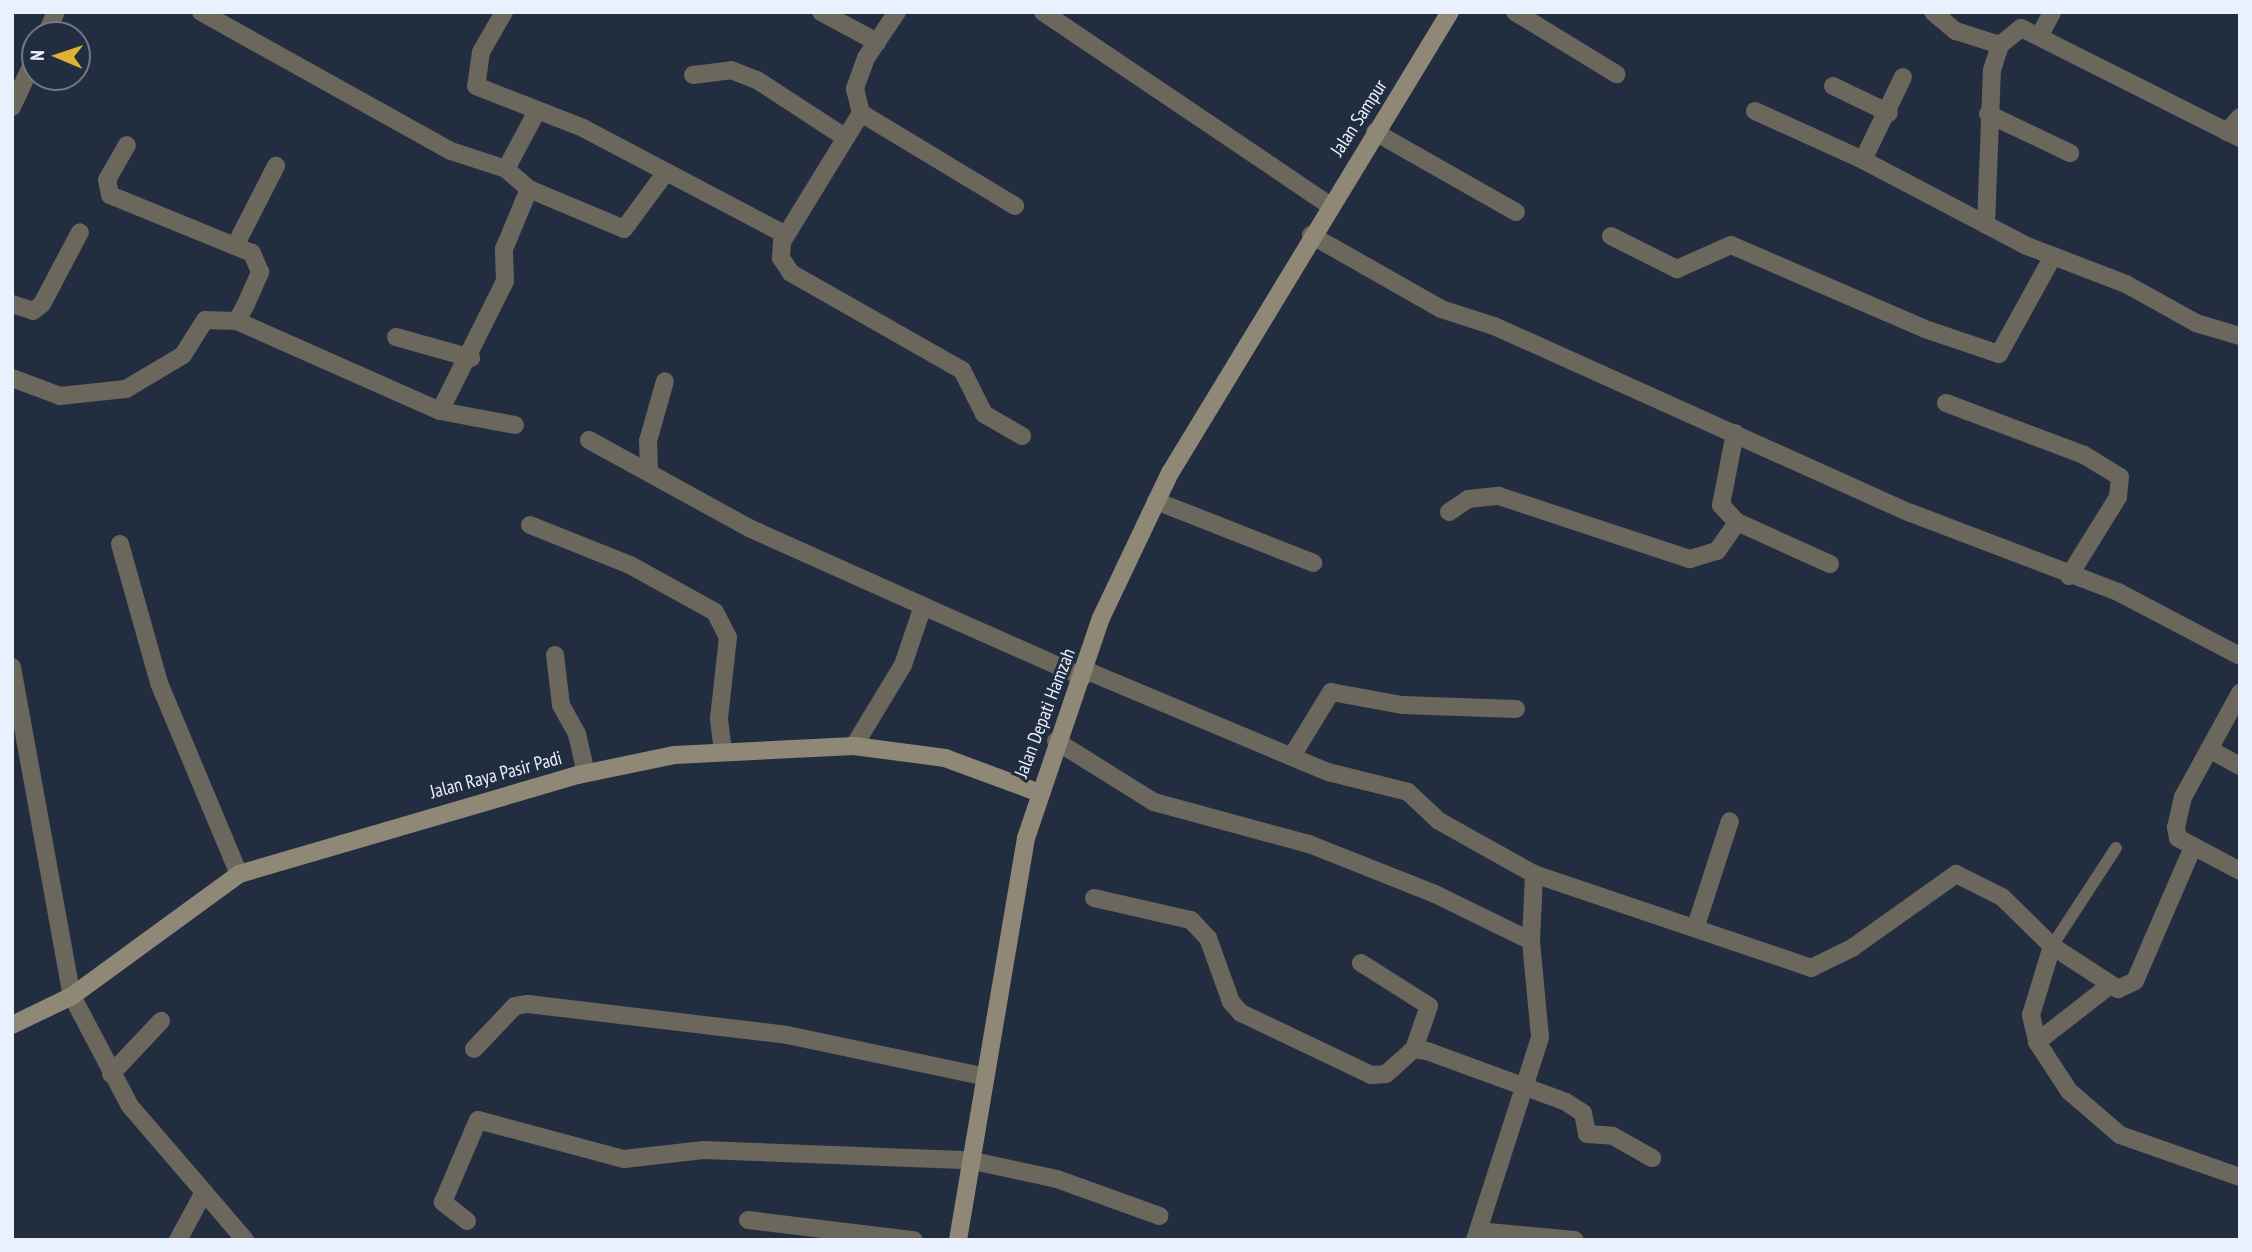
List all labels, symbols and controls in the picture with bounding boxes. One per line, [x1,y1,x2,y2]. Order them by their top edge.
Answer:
north arrow [21,21,91,91]
text: N [25,50,49,61]
street label: Jalan Sampur [1326,76,1392,160]
street label: Jalan Depati Hamzah [1010,645,1080,781]
street label: Jalan Raya Pasir Padi [428,746,564,804]

